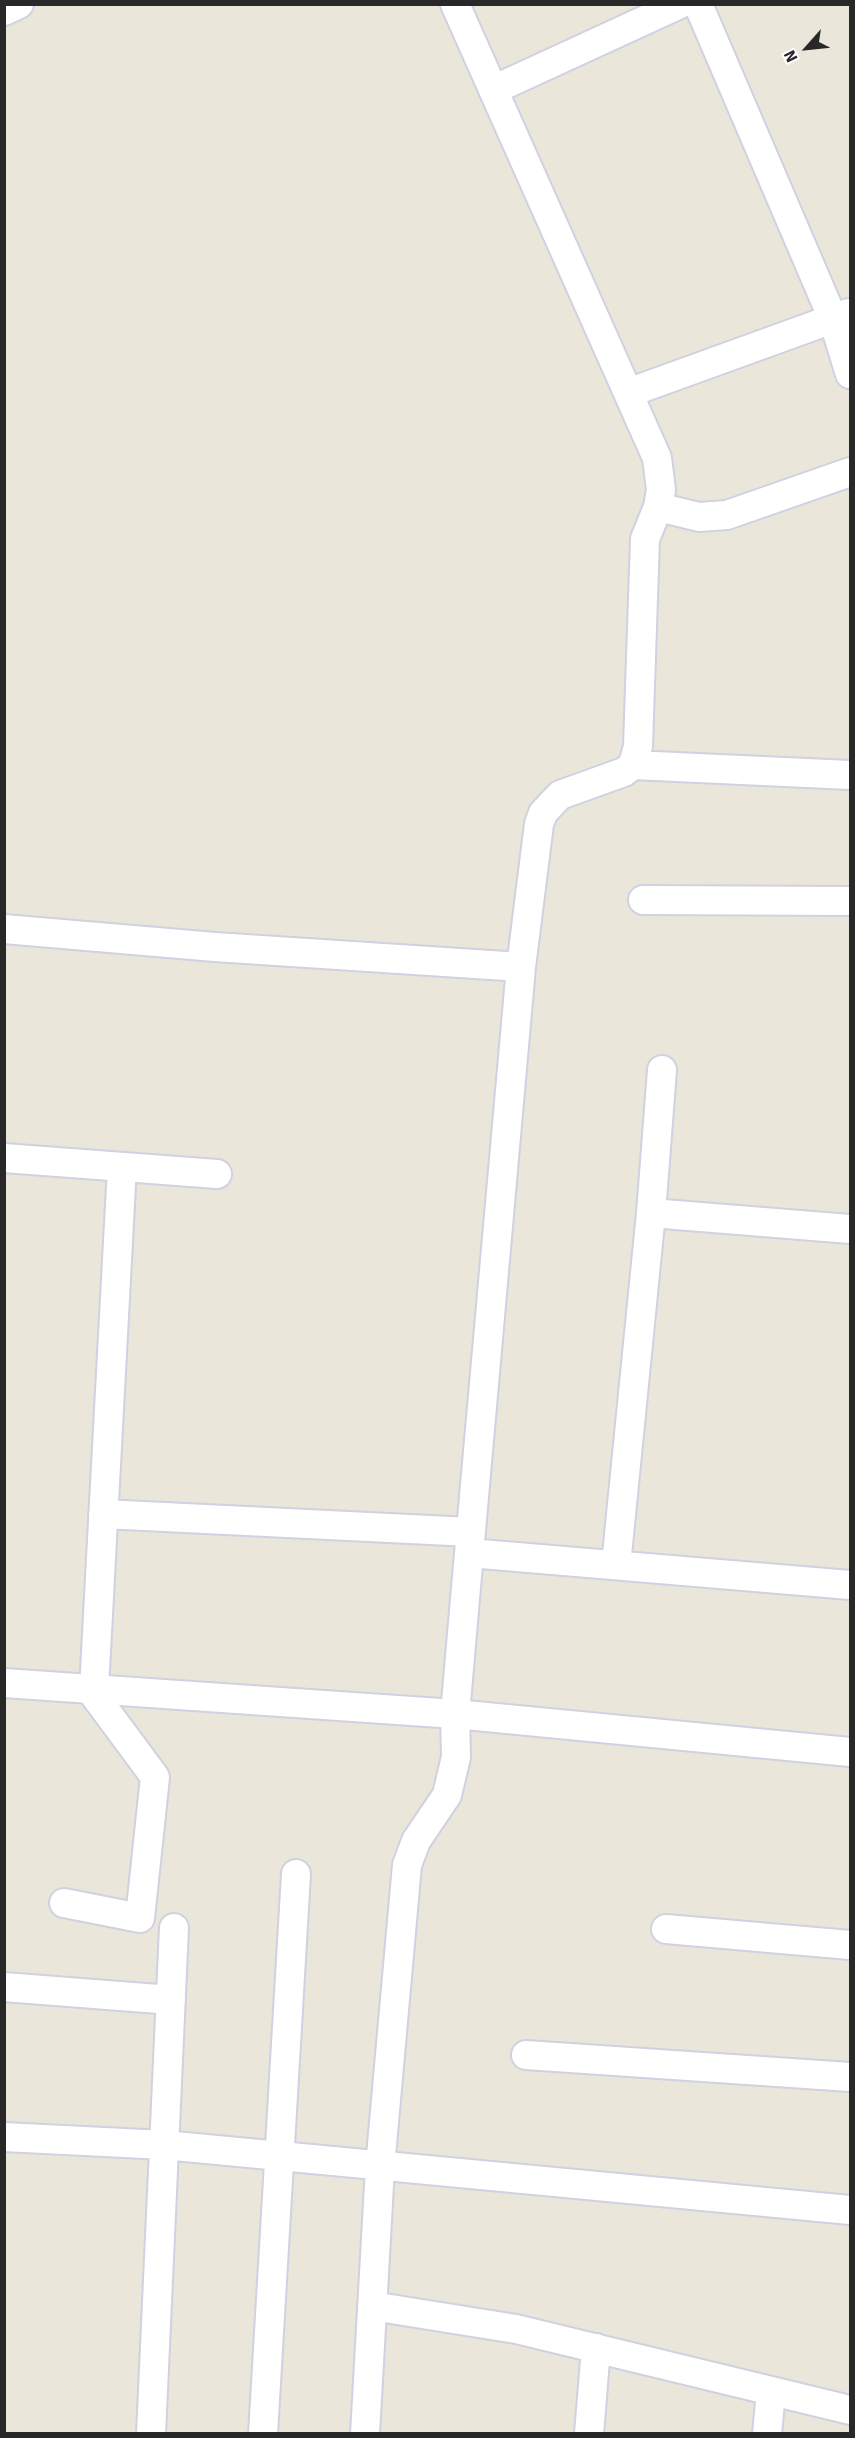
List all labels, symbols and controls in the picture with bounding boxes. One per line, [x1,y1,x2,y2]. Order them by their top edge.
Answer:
north arrow [777,18,837,78]
text: N [780,47,802,66]

